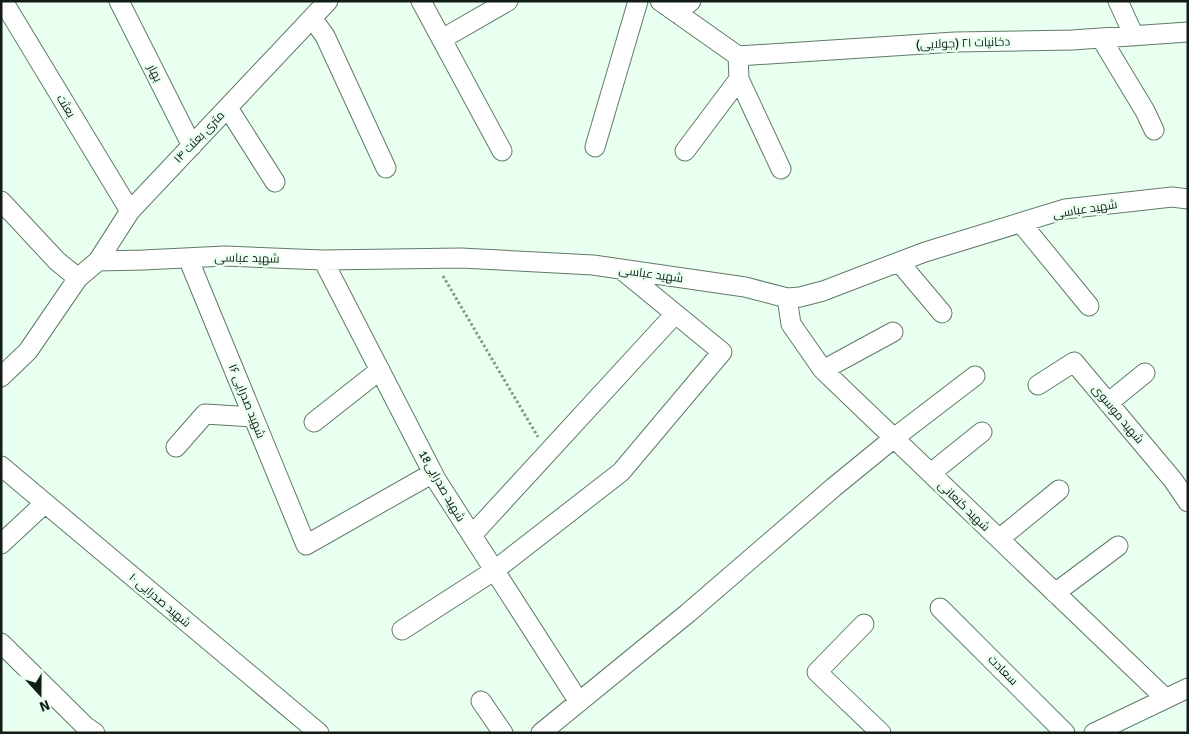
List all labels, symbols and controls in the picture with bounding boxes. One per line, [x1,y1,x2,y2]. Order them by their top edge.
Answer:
street label: دخانیات ۲۱ (جولایی) [916,34,1011,53]
street label: بهار [143,61,165,85]
street label: بعثت [53,92,78,120]
street label: ۱۴ متری بعثت [171,108,228,167]
street label: شهید عباسی [1052,197,1118,222]
street label: شهید عباسی [214,250,280,267]
street label: شهید عباسی [618,263,684,286]
street label: شهید صدرایی ۱۶ [225,362,268,441]
street label: شهید موسوی [1089,382,1147,447]
street label: شهید صدرایی18 [415,448,468,525]
street label: شهید کنعانی [935,478,993,535]
street label: شهید صدرایی ۱۰ [126,570,194,631]
street label: سعادت [984,652,1021,689]
north arrow [15,669,65,719]
text: N [37,696,52,715]

